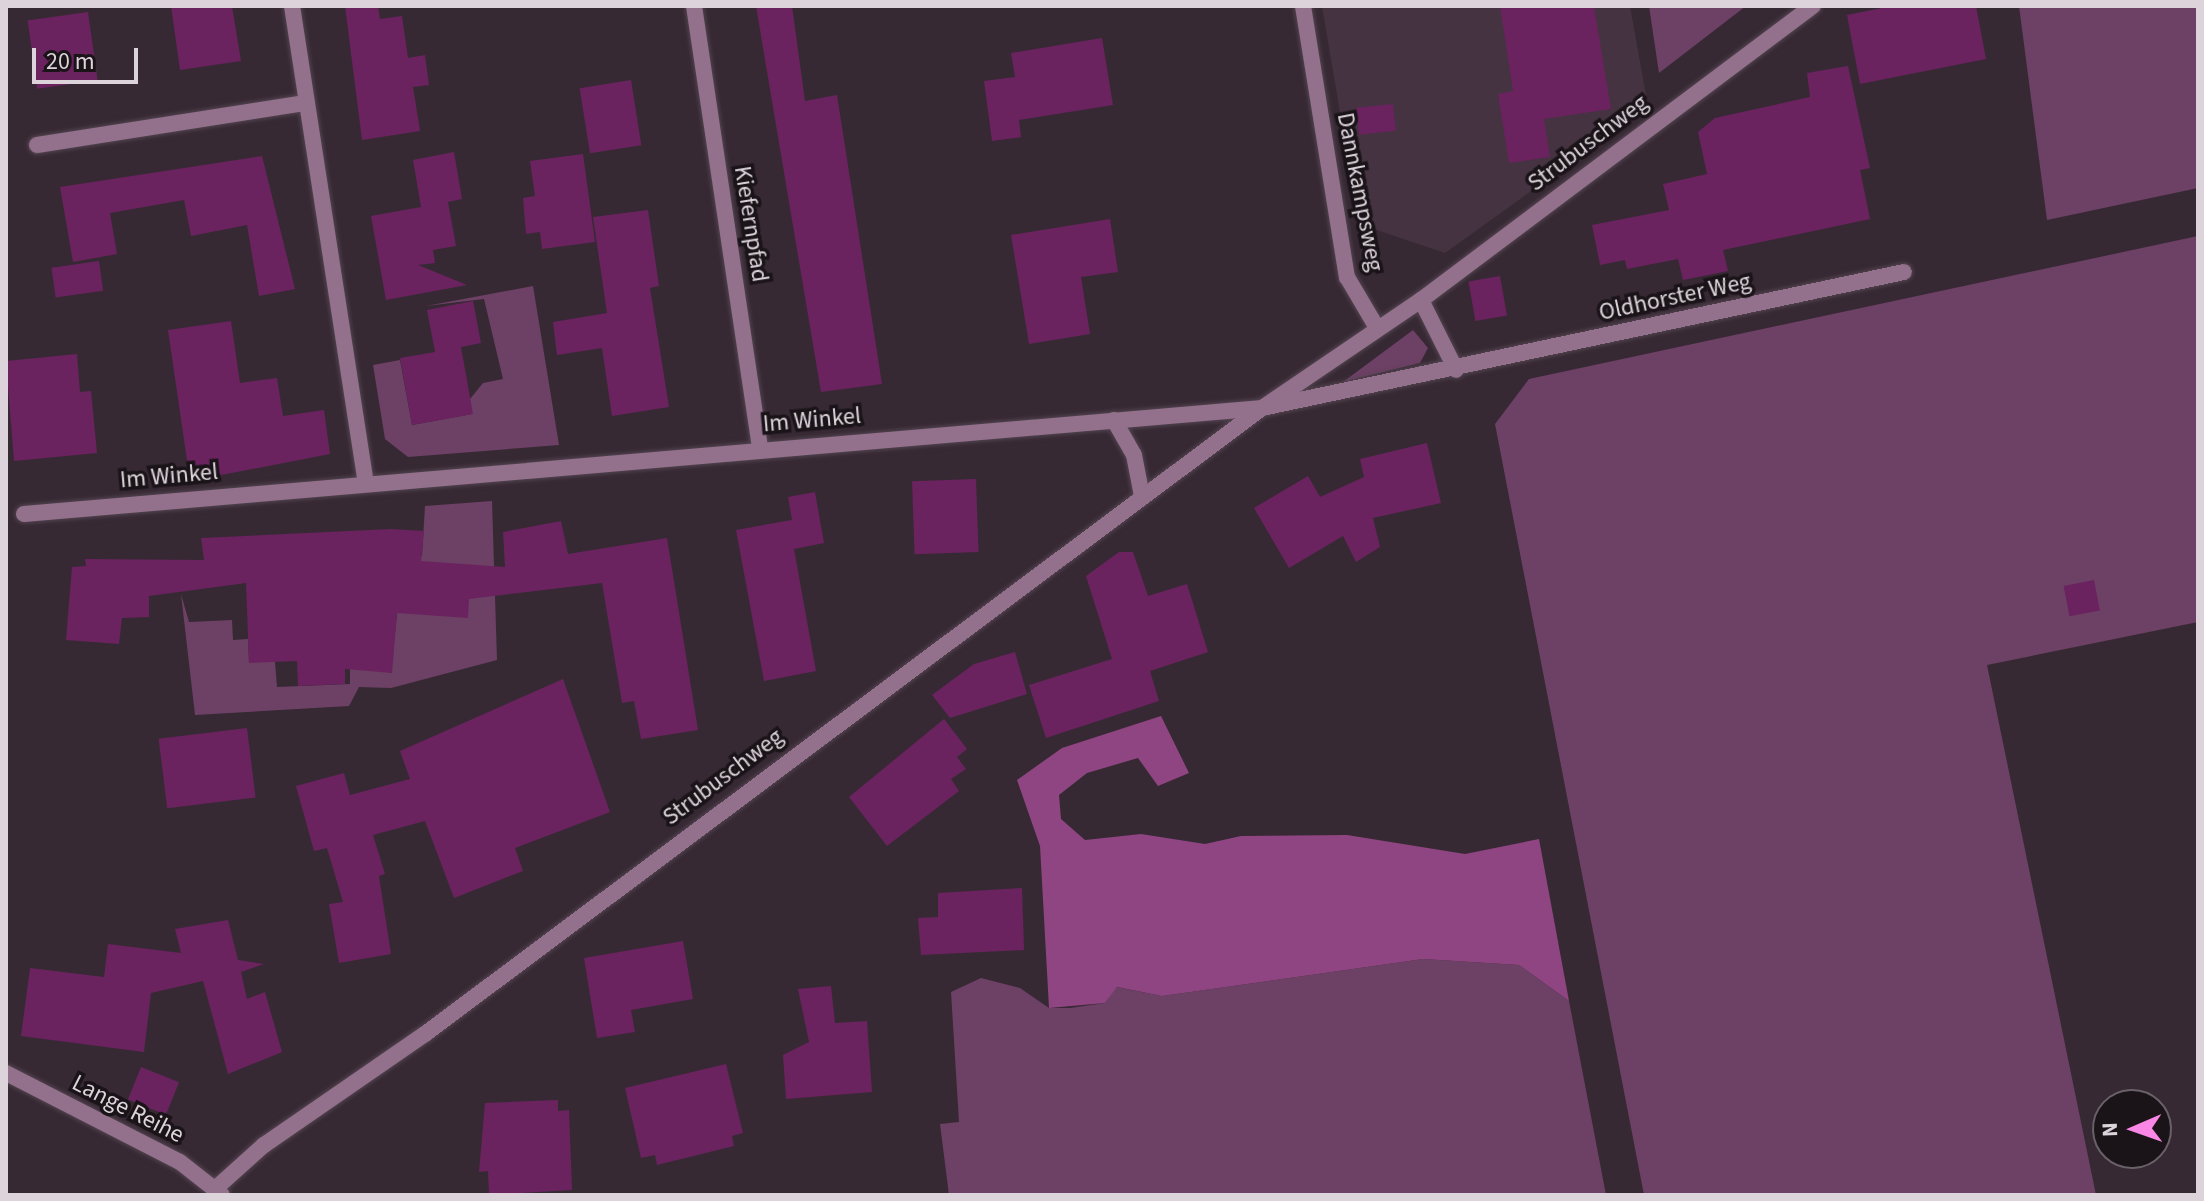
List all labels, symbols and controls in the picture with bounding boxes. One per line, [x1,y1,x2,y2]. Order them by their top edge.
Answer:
scale bar [36,32,142,82]
text: 20 m [46,44,95,79]
street label: Strubuschweg [1522,88,1654,198]
street label: Dannkampsweg [1331,110,1389,274]
street label: Kiefernpfad [728,164,774,284]
street label: Oldhorster Weg [1596,267,1754,327]
street label: Im Winkel [762,401,862,439]
street label: Im Winkel [119,457,219,495]
street label: Strubuschweg [657,722,789,832]
street label: Lange Reihe [67,1069,189,1149]
north arrow [2092,1089,2172,1169]
text: N [2094,1122,2126,1138]

